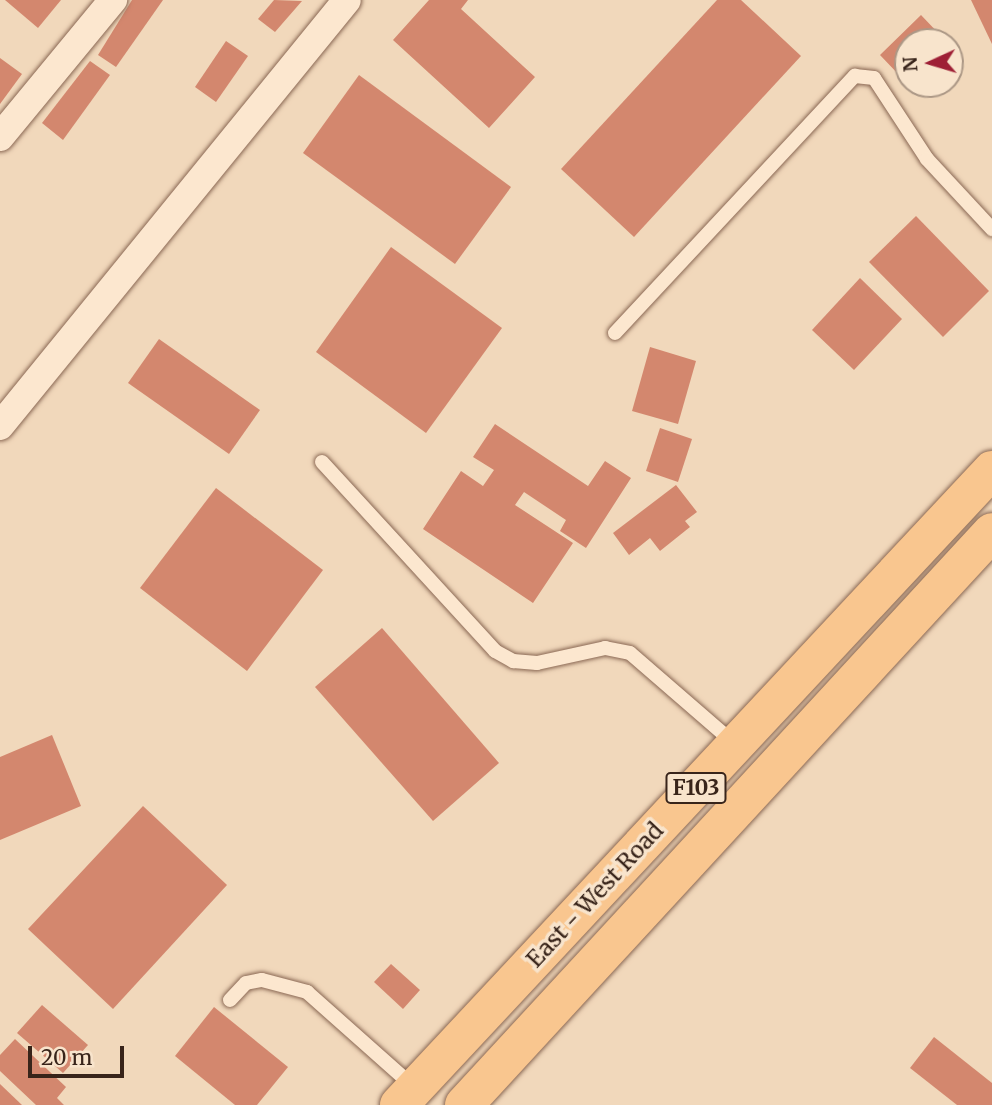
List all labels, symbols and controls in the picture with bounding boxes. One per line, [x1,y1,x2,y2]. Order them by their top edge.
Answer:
north arrow [894,28,964,98]
text: N [898,56,923,73]
road number: F103 [664,770,728,806]
street label: East - West Road [521,817,669,973]
scale bar [32,1032,128,1076]
text: 20 m [41,1044,92,1071]

